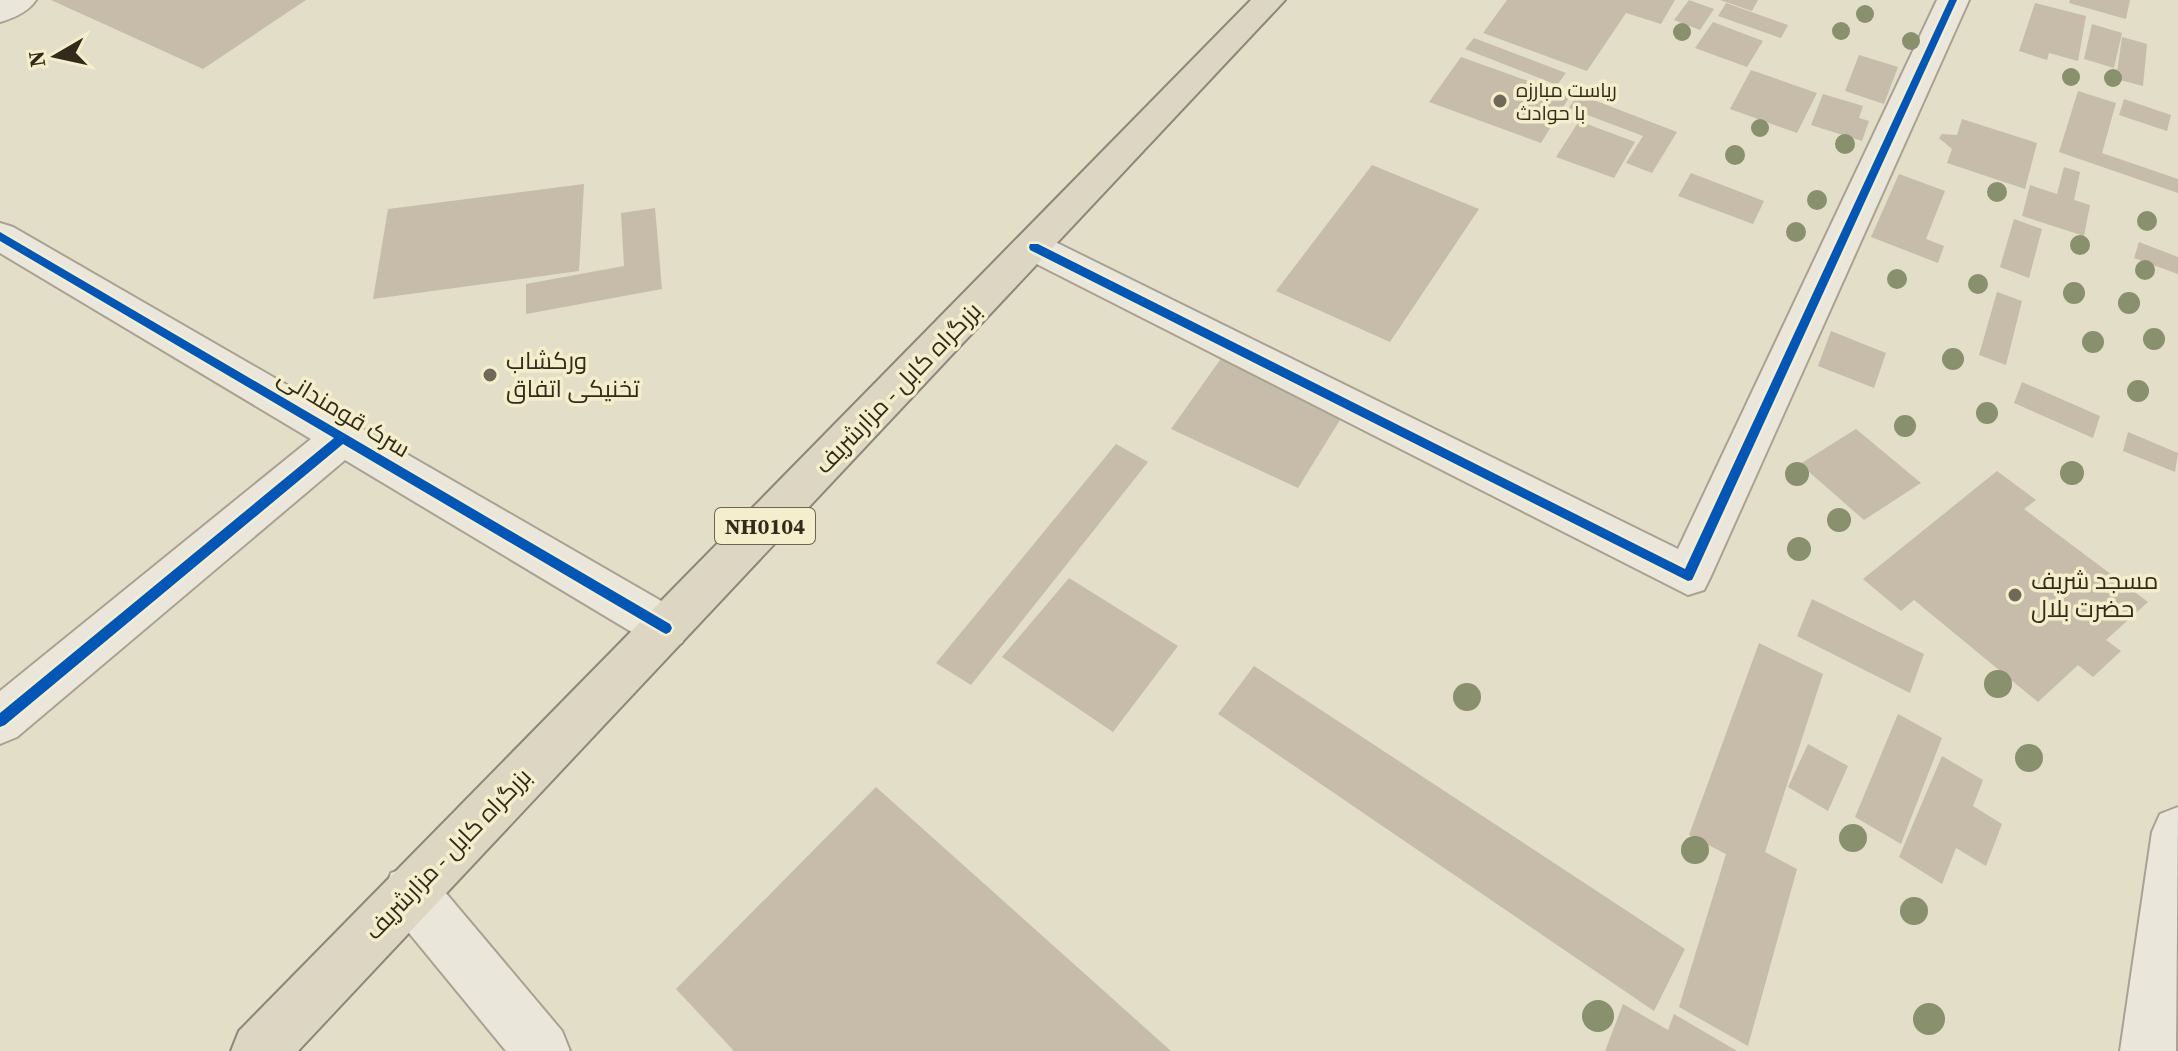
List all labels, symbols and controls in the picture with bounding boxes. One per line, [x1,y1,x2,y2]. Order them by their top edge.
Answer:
north arrow [16,16,96,96]
text: N [20,49,52,69]
place label: ریاست مبارزه با حوادث [1516,76,1617,127]
marker: ریاست مبارزه با حوادث [1491,92,1509,110]
street label: بزرگراه کابل - مزارشریف [807,295,988,481]
place label: ورکشاب تخنیکی اتفاق [506,344,640,405]
street label: سرک قومندانی [272,360,417,465]
marker: ورکشاب تخنیکی اتفاق [481,366,499,384]
road number: NH0104 [715,508,815,544]
place label: مسجد شریف حضرت بلال [2031,564,2158,625]
marker: مسجد شریف حضرت بلال [2006,586,2024,604]
street label: بزرگراه کابل - مزارشریف [357,761,538,947]

